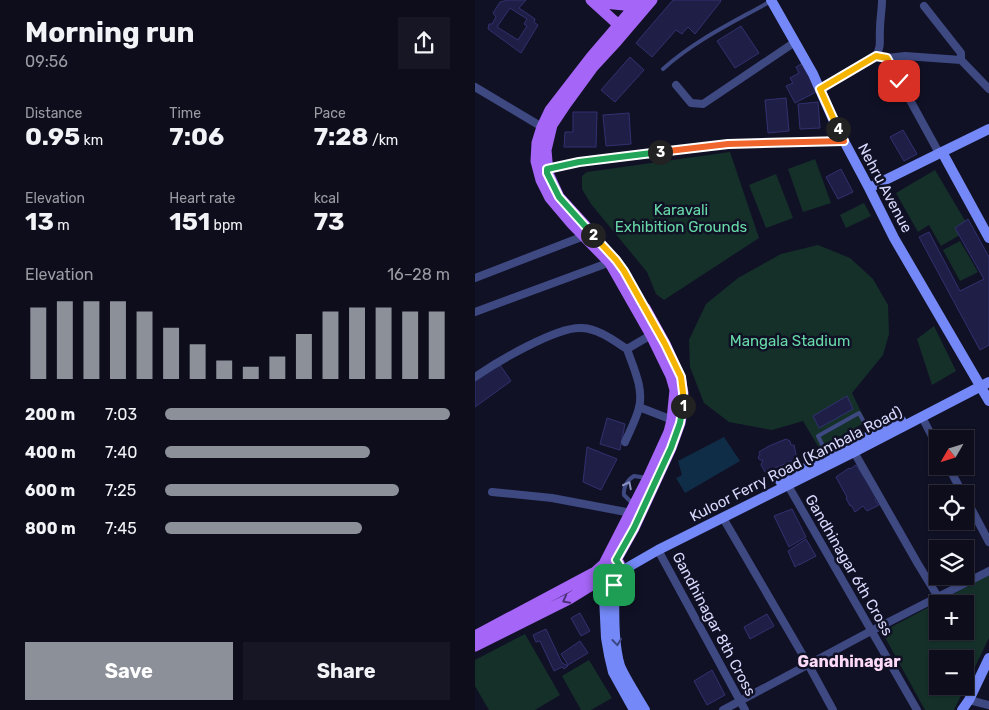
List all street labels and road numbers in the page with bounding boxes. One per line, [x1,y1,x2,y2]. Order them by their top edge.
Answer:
street label: Nehru Avenue [854,140,916,236]
street label: Kuloor Ferry Road (Kambala Road) [687,402,905,526]
street label: Gandhinagar 6th Cross [801,491,897,639]
street label: Gandhinagar 8th Cross [668,549,760,699]

